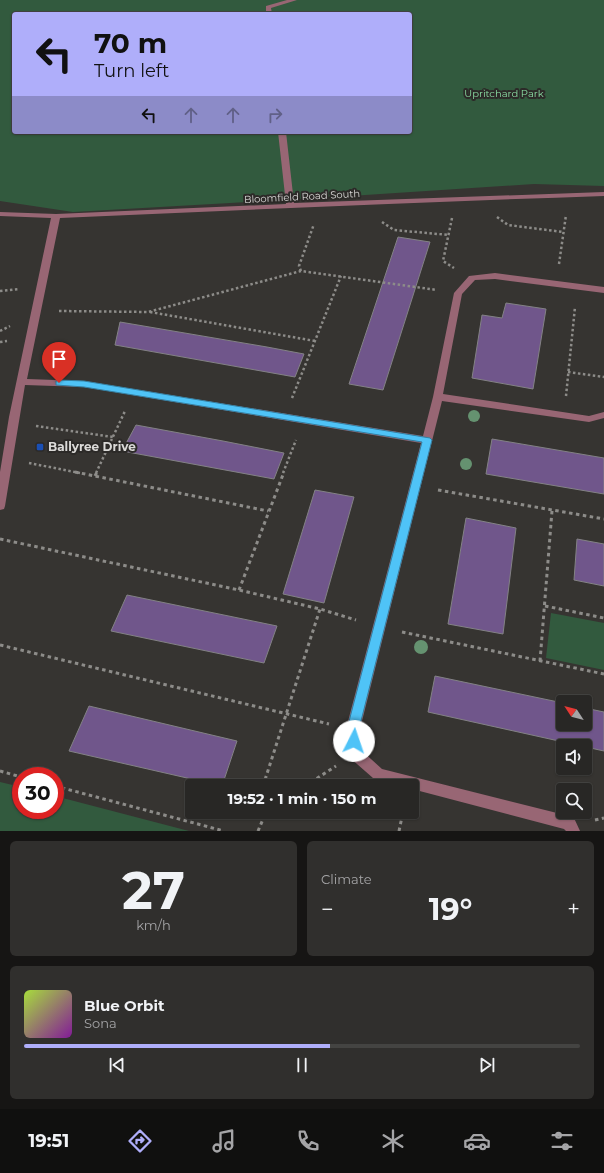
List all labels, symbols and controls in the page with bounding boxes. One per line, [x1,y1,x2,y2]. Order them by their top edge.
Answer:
text: 70 m [94,26,167,60]
icon: left [28,28,80,80]
text: Turn left [94,60,169,82]
park label: Upritchard Park [464,87,544,100]
icon: left [138,104,160,126]
icon: ahead [180,104,202,126]
icon: ahead [222,104,244,126]
icon: right [264,104,286,126]
street label: Bloomfield Road South [244,187,360,206]
pin [42,342,76,383]
icon: arrive [48,348,70,370]
place label: Ballyree Drive [48,439,136,454]
marker: Ballyree Drive [35,442,45,452]
north arrow [556,695,592,731]
map controls [556,695,592,819]
position arrow [333,720,375,762]
button: sound [556,739,592,775]
speed limit sign: 30 [12,767,64,819]
button: search [556,783,592,819]
text: 19:52 · 1 min · 150 m [228,789,376,808]
text: 27 [122,859,185,922]
text: Climate [321,871,372,887]
text: 19° [429,891,472,928]
text: − [321,896,334,923]
text: + [567,896,580,923]
text: km/h [136,917,171,933]
text: Blue Orbit [84,996,164,1015]
text: Sona [84,1015,117,1031]
icon: previous [106,1054,128,1076]
icon: pause [291,1054,313,1076]
icon: next [476,1054,498,1076]
icon: directions [126,1127,154,1155]
icon: music [210,1127,238,1155]
icon: phone [294,1127,322,1155]
icon: climate [379,1127,407,1155]
icon: car [463,1127,491,1155]
icon: filters [548,1127,576,1155]
text: 19:51 [28,1130,69,1152]

